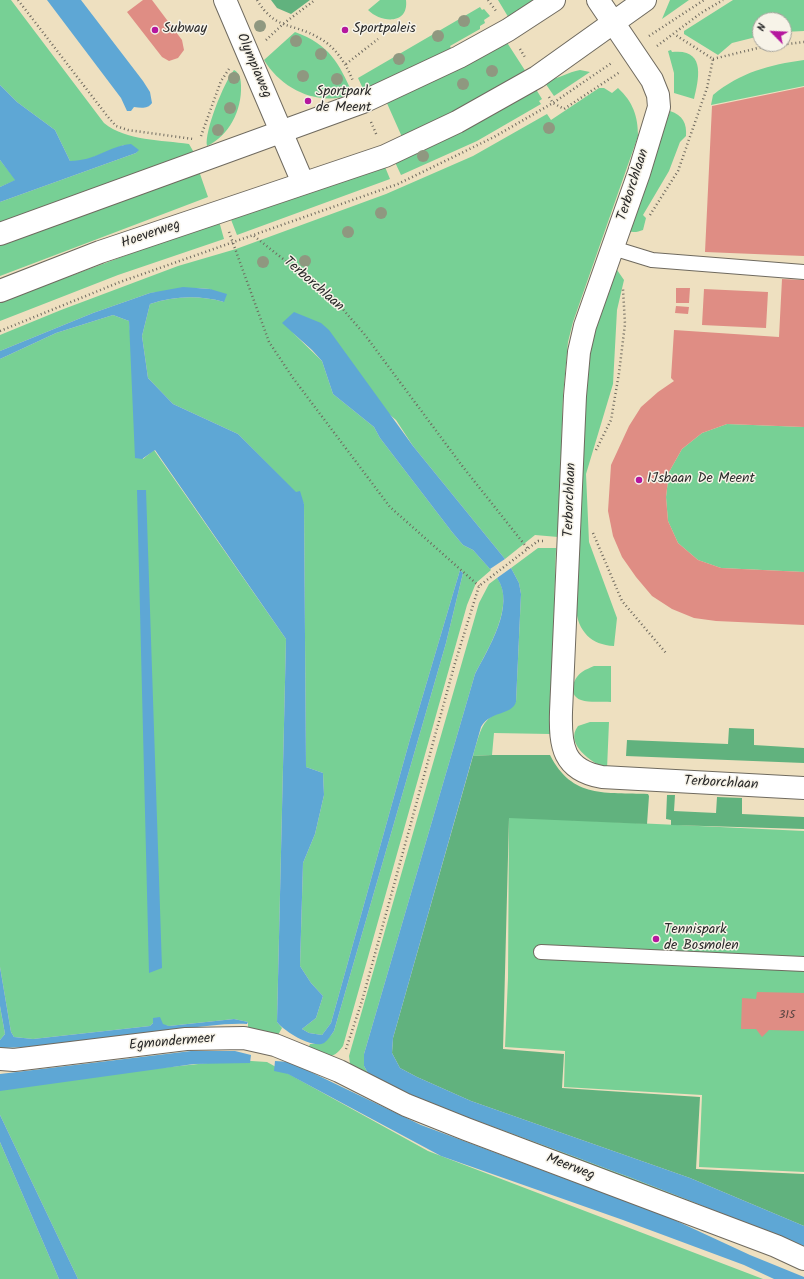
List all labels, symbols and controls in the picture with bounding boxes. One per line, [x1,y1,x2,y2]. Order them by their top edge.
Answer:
north arrow [752,12,792,52]
text: N [752,21,772,34]
place label: Subway [163,22,207,38]
place label: Sportpaleis [353,22,416,38]
marker: Subway [150,25,160,35]
marker: Sportpaleis [340,25,350,35]
street label: Olympiaweg [232,31,274,101]
place label: Sportpark de Meent [316,85,371,118]
marker: Sportpark de Meent [303,96,313,106]
street label: Terborchlaan [614,147,654,223]
street label: Hoeverweg [119,217,183,253]
street label: Terborchlaan [279,254,347,316]
street label: Terborchlaan [561,462,581,538]
place label: IJsbaan De Meent [647,472,755,488]
marker: IJsbaan De Meent [634,475,644,485]
street label: Terborchlaan [683,774,759,794]
place label: Tennispark de Bosmolen [664,923,739,956]
marker: Tennispark de Bosmolen [651,934,661,944]
house number: 315 [778,1009,796,1023]
street label: Egmondermeer [128,1031,216,1055]
street label: Meerweg [543,1151,597,1185]

